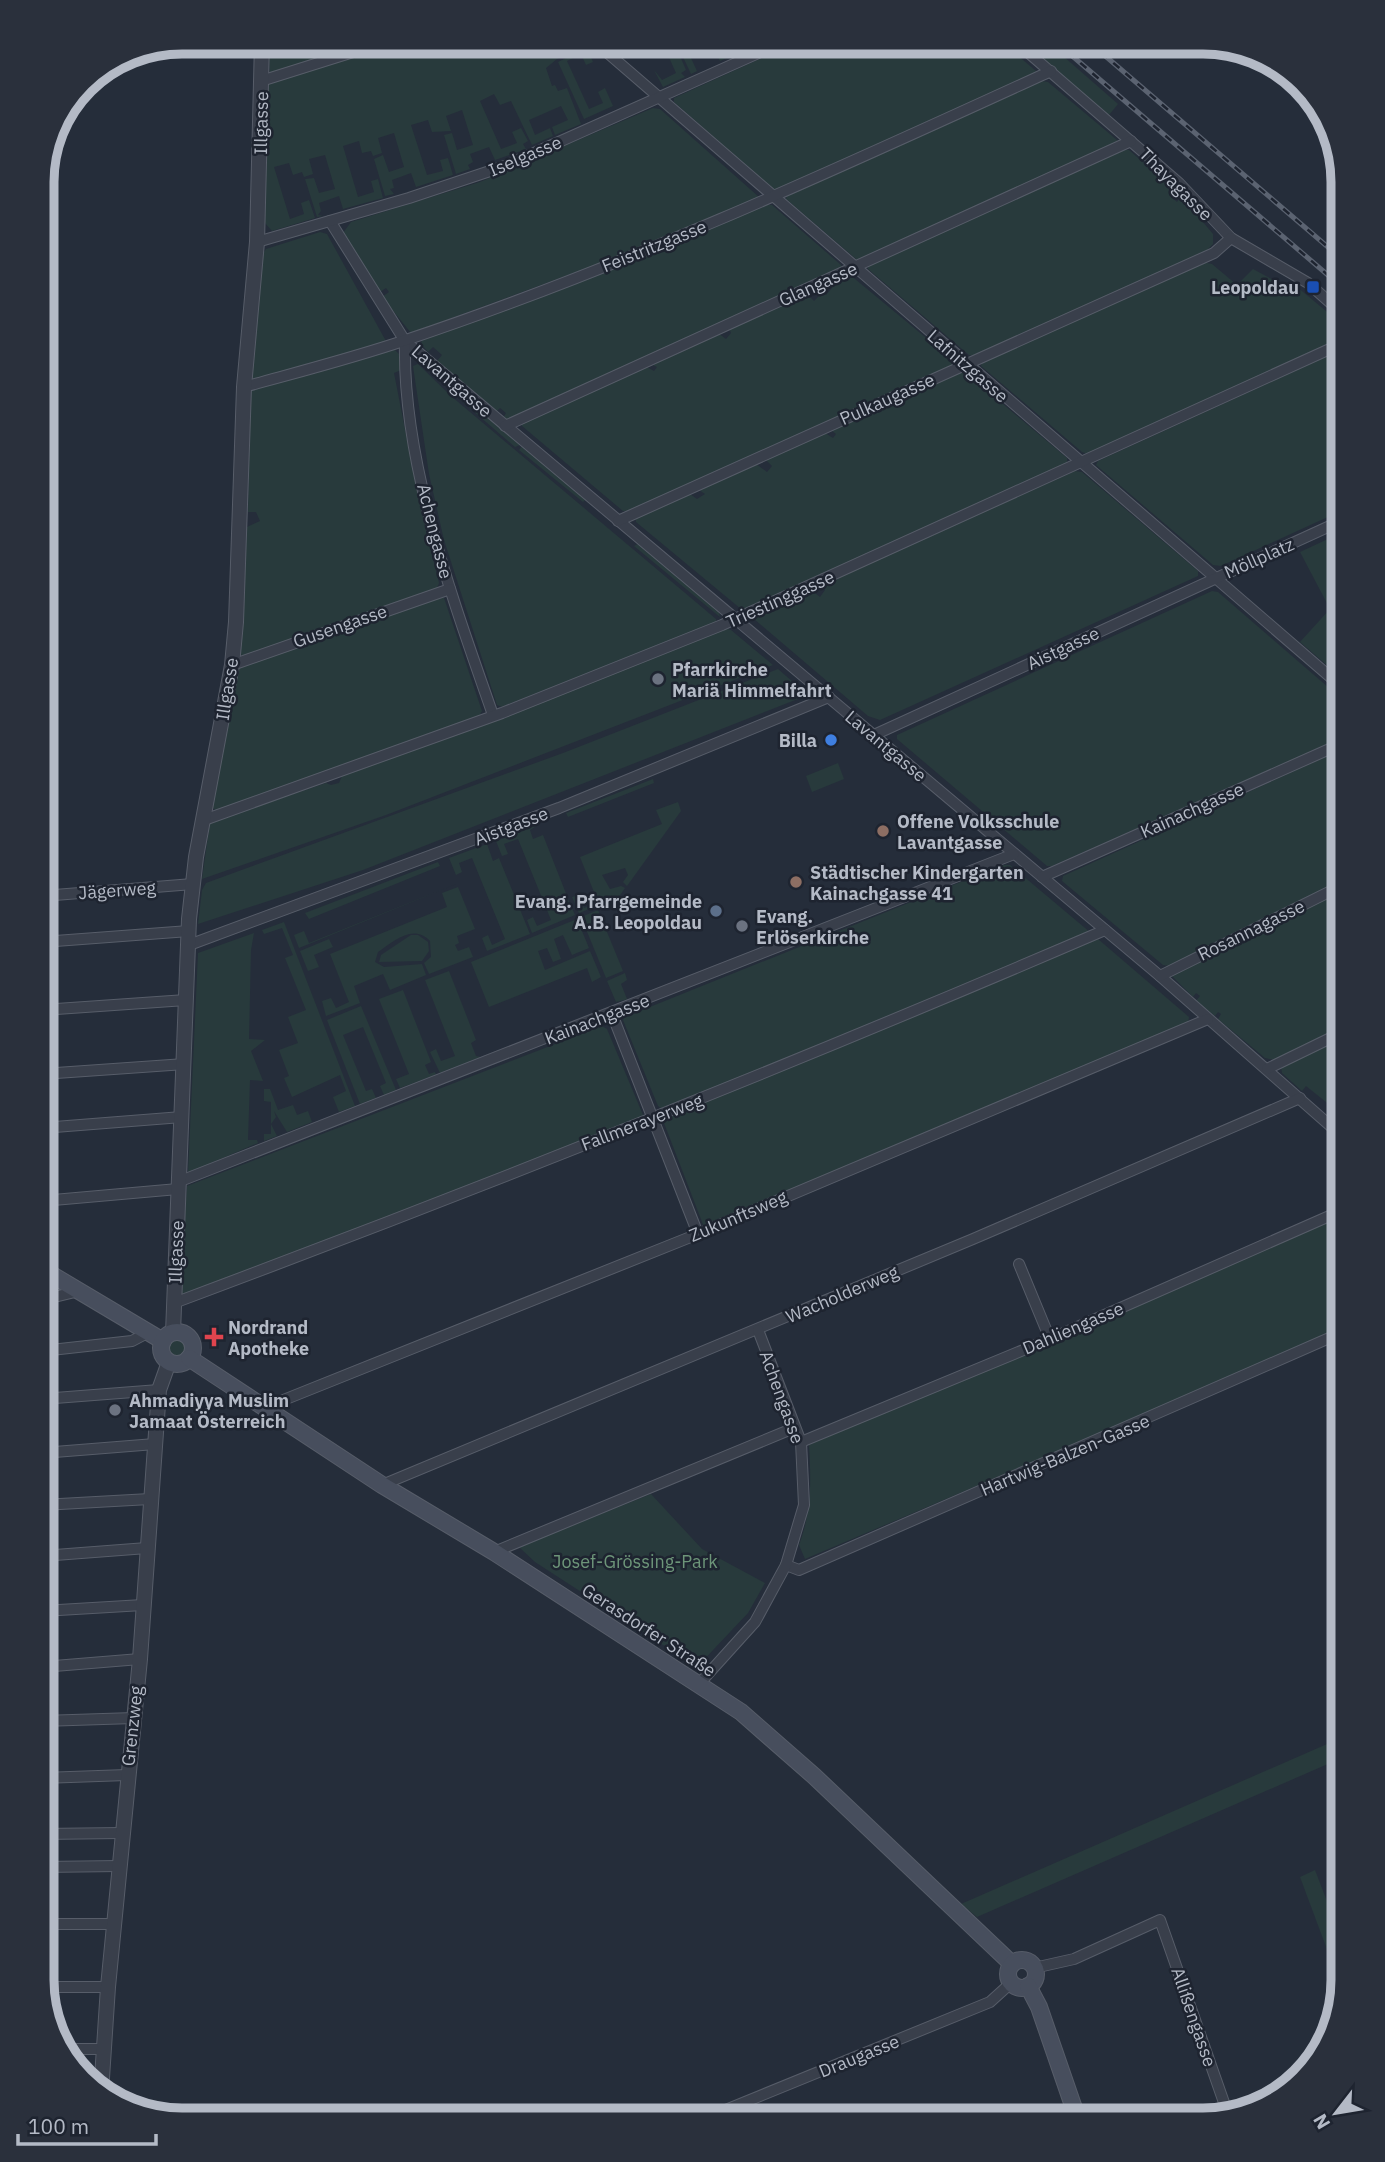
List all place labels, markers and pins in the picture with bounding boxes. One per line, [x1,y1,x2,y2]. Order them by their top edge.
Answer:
place label: Leopoldau [1211,276,1299,299]
marker: Leopoldau [1305,279,1321,295]
place label: Pfarrkirche Mariä Himmelfahrt [672,658,832,702]
marker: Pfarrkirche Mariä Himmelfahrt [650,671,666,687]
place label: Billa [779,729,817,752]
marker: Billa [823,732,839,748]
place label: Offene Volksschule Lavantgasse [897,810,1059,854]
marker: Offene Volksschule Lavantgasse [875,823,891,839]
place label: Städtischer Kindergarten Kainachgasse 41 [810,861,1024,905]
marker: Städtischer Kindergarten Kainachgasse 41 [788,874,804,890]
place label: Evang. Pfarrgemeinde A.B. Leopoldau [515,890,702,934]
marker: Evang. Pfarrgemeinde A.B. Leopoldau [708,903,724,919]
place label: Evang. Erlöserkirche [756,905,869,949]
marker: Evang. Erlöserkirche [734,918,750,934]
place label: Nordrand Apotheke [228,1316,309,1360]
marker: Nordrand Apotheke [206,1329,222,1345]
place label: Ahmadiyya Muslim Jamaat Österreich [129,1389,289,1433]
marker: Ahmadiyya Muslim Jamaat Österreich [107,1402,123,1418]

